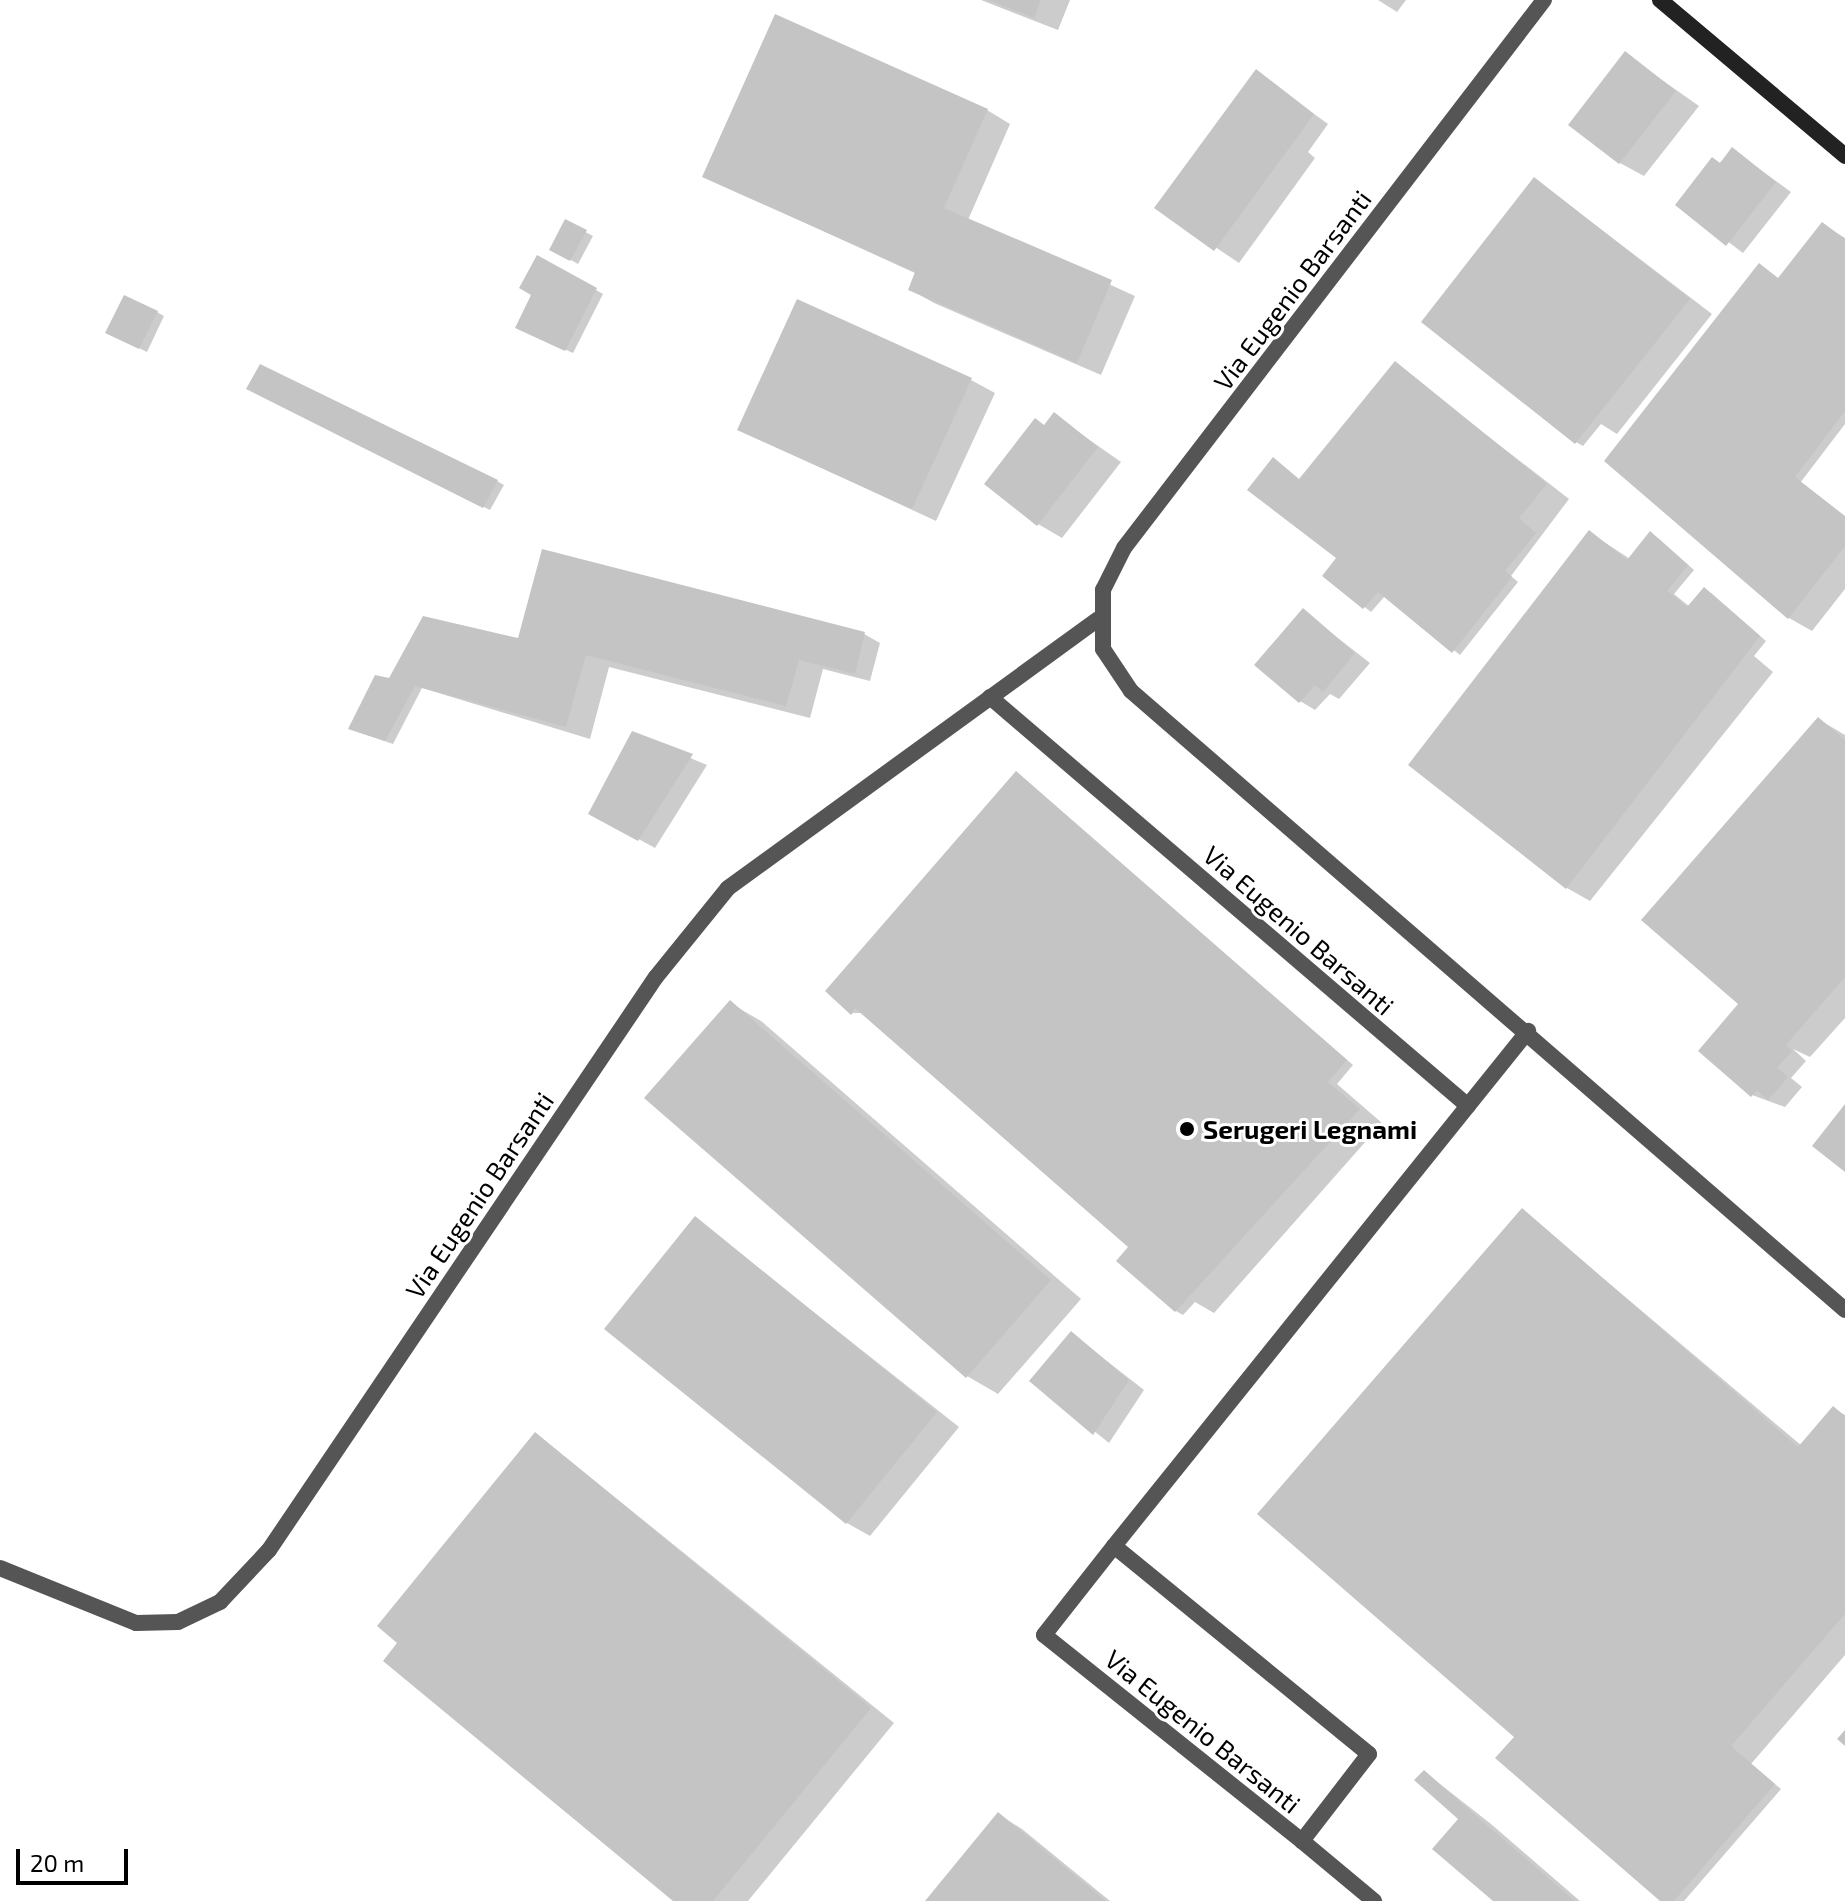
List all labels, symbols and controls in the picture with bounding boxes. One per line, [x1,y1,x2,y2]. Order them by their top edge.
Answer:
street label: Via Eugenio Barsanti [1207,184,1377,396]
street label: Via Eugenio Barsanti [1197,839,1401,1021]
street label: Via Eugenio Barsanti [398,1086,560,1304]
place label: Serugeri Legnami [1203,1113,1417,1145]
marker: Serugeri Legnami [1178,1120,1196,1138]
street label: Via Eugenio Barsanti [1099,1643,1307,1819]
scale bar [20,1833,132,1883]
text: 20 m [30,1848,84,1877]

